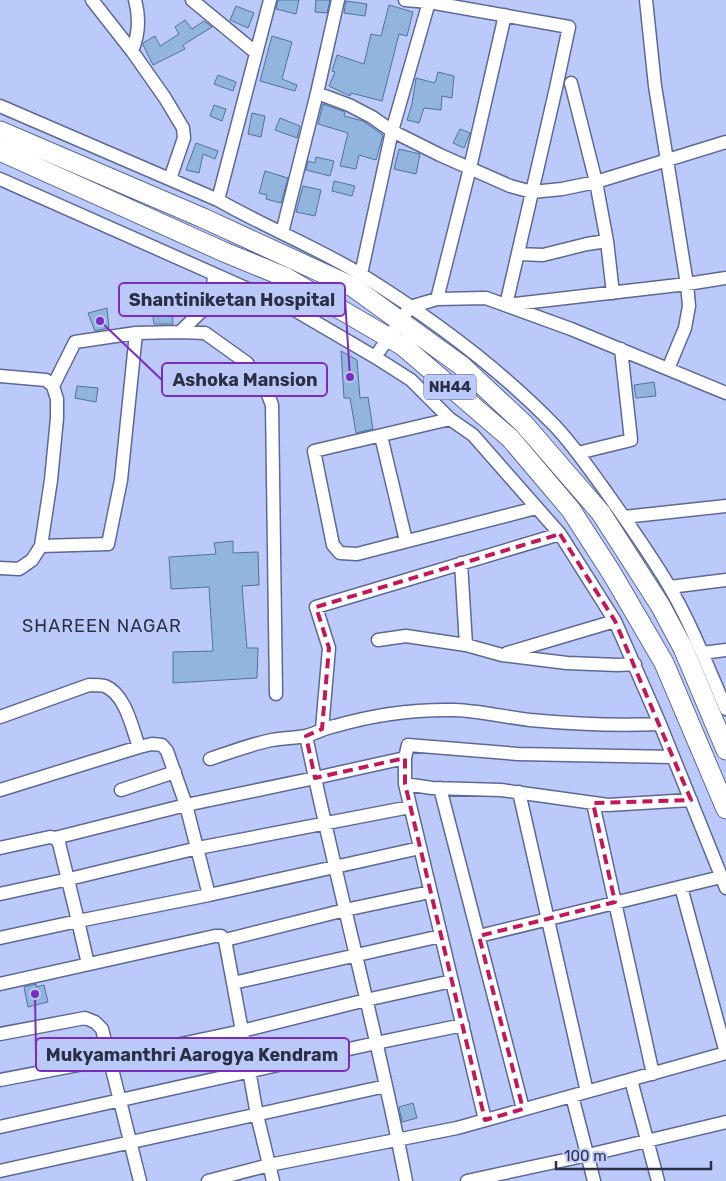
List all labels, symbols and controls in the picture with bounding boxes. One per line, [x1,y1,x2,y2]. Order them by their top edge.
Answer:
callout: Shantiniketan Hospital [119,283,345,316]
text: Shantiniketan Hospital [129,289,335,311]
callout: Ashoka Mansion [162,363,327,396]
text: Ashoka Mansion [172,369,318,391]
road number: NH44 [424,374,476,400]
district label: SHAREEN NAGAR [22,615,182,637]
callout: Mukyamanthri Aarogya Kendram [36,1038,349,1071]
text: Mukyamanthri Aarogya Kendram [46,1044,338,1066]
scale bar [556,1138,711,1170]
text: 100 m [564,1147,606,1165]

